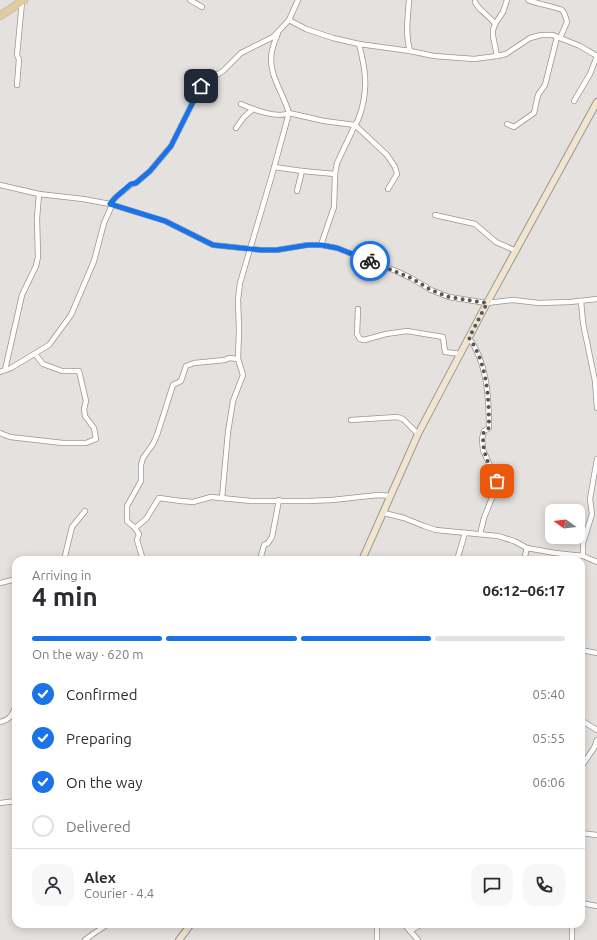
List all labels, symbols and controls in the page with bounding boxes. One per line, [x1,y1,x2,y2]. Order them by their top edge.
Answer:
pin [184,69,218,103]
icon: home [190,75,212,97]
courier [350,241,390,281]
icon: bike [359,250,381,272]
pin [480,464,514,498]
icon: bag [486,470,508,492]
north arrow [545,504,585,544]
map controls [545,504,585,544]
text: Arriving in [32,568,91,582]
text: 4 min [32,582,98,611]
text: 06:12–06:17 [482,582,565,599]
text: On the way · 620 m [32,647,144,661]
icon: check [32,683,54,705]
text: Confirmed [66,686,138,703]
text: 05:40 [532,687,565,701]
icon: check [32,727,54,749]
text: Preparing [66,730,132,747]
text: 05:55 [532,731,565,745]
icon: check [32,771,54,793]
text: On the way [66,774,142,791]
text: 06:06 [532,775,565,789]
text: Delivered [66,818,131,835]
button: person [32,864,74,906]
button: chat [471,864,513,906]
button: phone [523,864,565,906]
text: Alex [84,869,116,886]
text: Courier · 4.4 [84,886,154,900]

